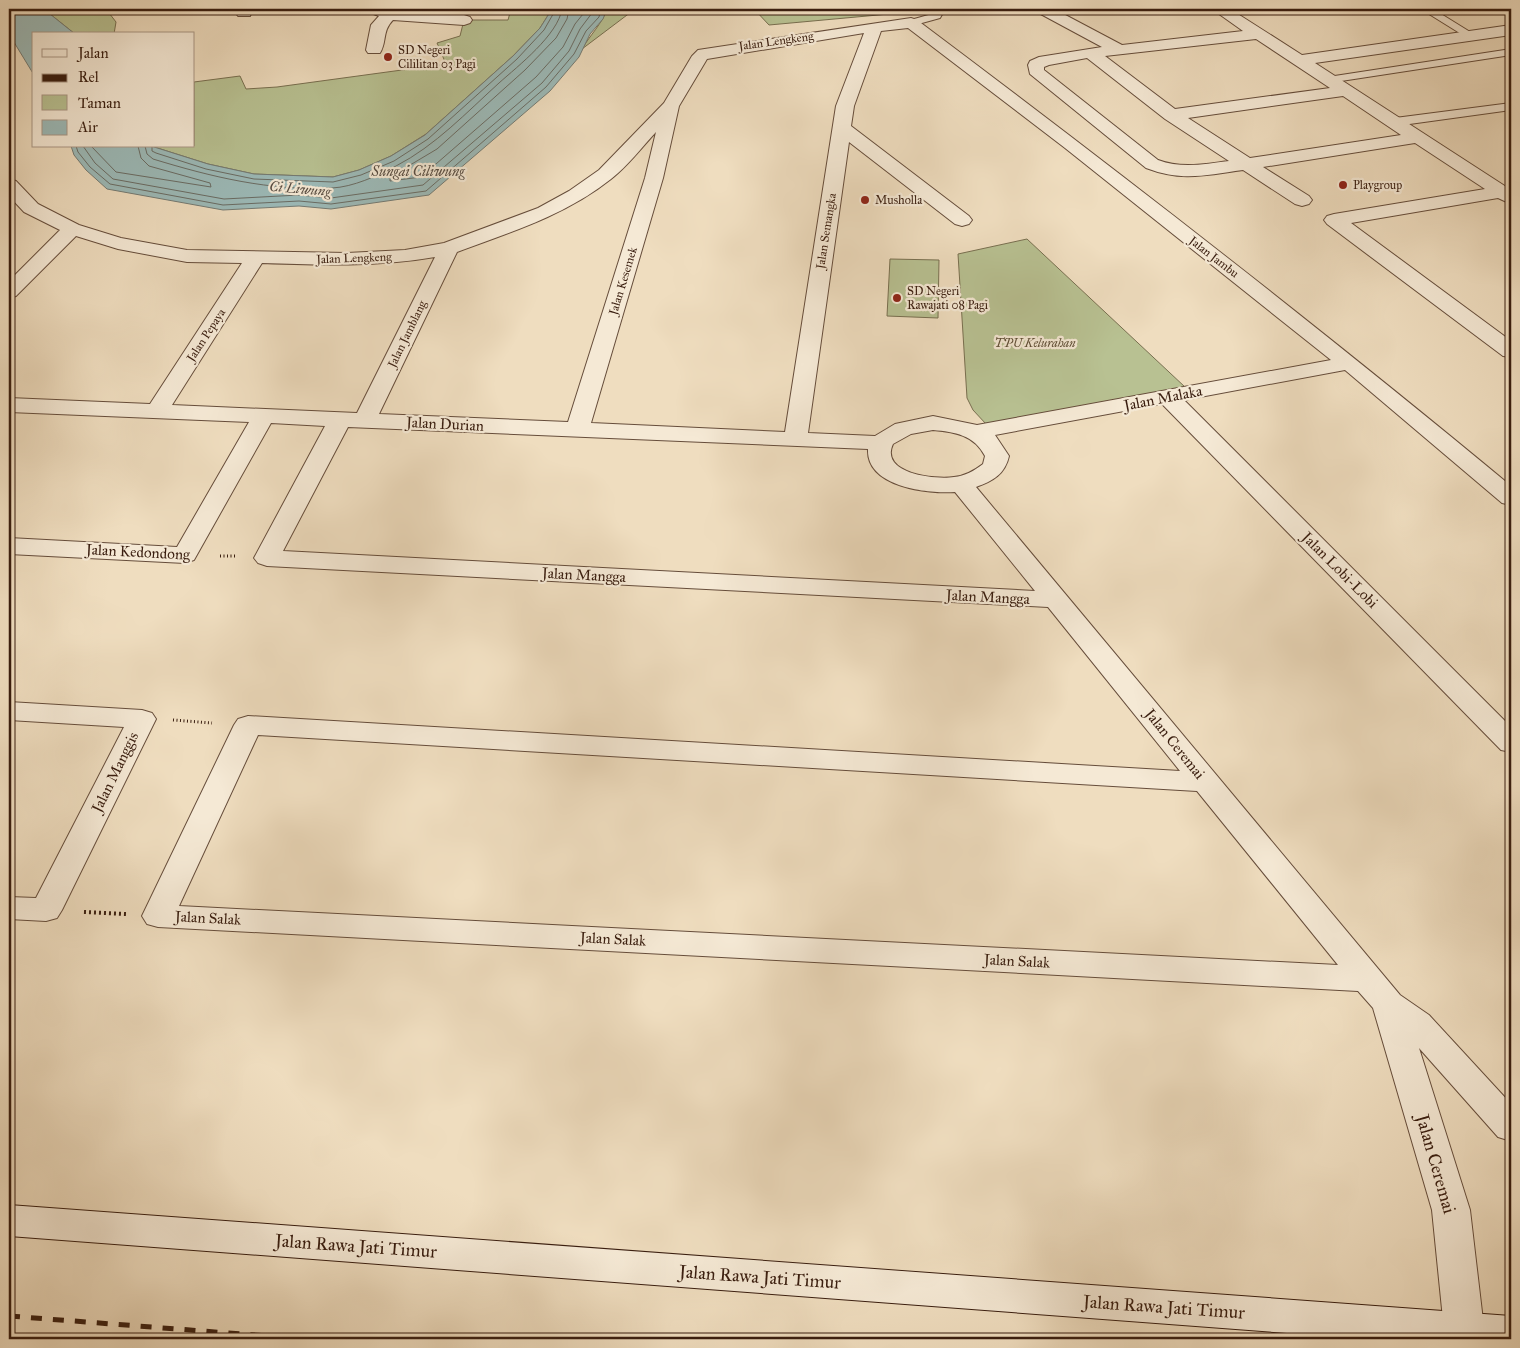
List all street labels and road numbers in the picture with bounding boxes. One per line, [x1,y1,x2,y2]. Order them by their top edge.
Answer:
street label: Jalan Lengkeng [736,29,815,54]
street label: Jalan Semangka [813,191,840,272]
street label: Jalan Jambu [1184,232,1242,282]
street label: Jalan Kesemek [605,245,641,319]
street label: Jalan Lengkeng [314,250,392,267]
street label: Jalan Jamblang [384,298,430,372]
street label: Jalan Pepaya [183,305,230,366]
street label: Jalan Malaka [1120,381,1204,416]
street label: Jalan Durian [404,413,484,436]
street label: Jalan Lobi-Lobi [1296,527,1382,612]
street label: Jalan Kedondong [83,540,191,565]
street label: Jalan Mangga [540,564,627,587]
street label: Jalan Mangga [944,586,1031,609]
street label: Jalan Ceremai [1139,704,1209,783]
street label: Jalan Manggis [87,729,143,817]
street label: Jalan Salak [172,907,242,930]
street label: Jalan Salak [577,928,647,951]
street label: Jalan Salak [981,950,1051,973]
street label: Jalan Ceremai [1410,1110,1461,1216]
street label: Jalan Rawa Jati Timur [272,1229,438,1264]
street label: Jalan Rawa Jati Timur [676,1260,842,1295]
street label: Jalan Rawa Jati Timur [1080,1290,1246,1325]

